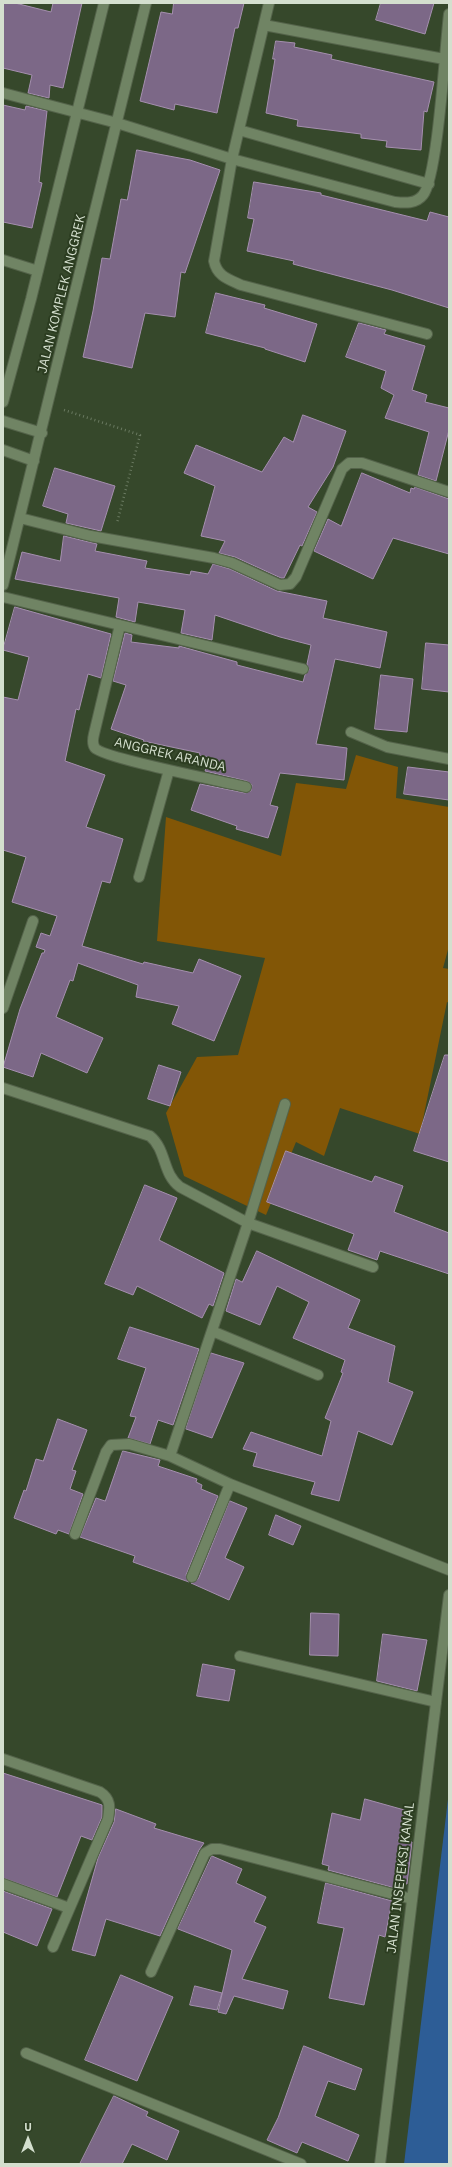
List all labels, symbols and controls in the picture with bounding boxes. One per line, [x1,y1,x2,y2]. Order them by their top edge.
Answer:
street label: JALAN KOMPLEK ANGGREK [35,213,89,375]
street label: ANGGREK ARANDA [113,735,227,775]
street label: JALAN INSEPEKSI KANAL [384,1802,418,1954]
north arrow [8,2119,48,2159]
text: U [24,2120,32,2134]

